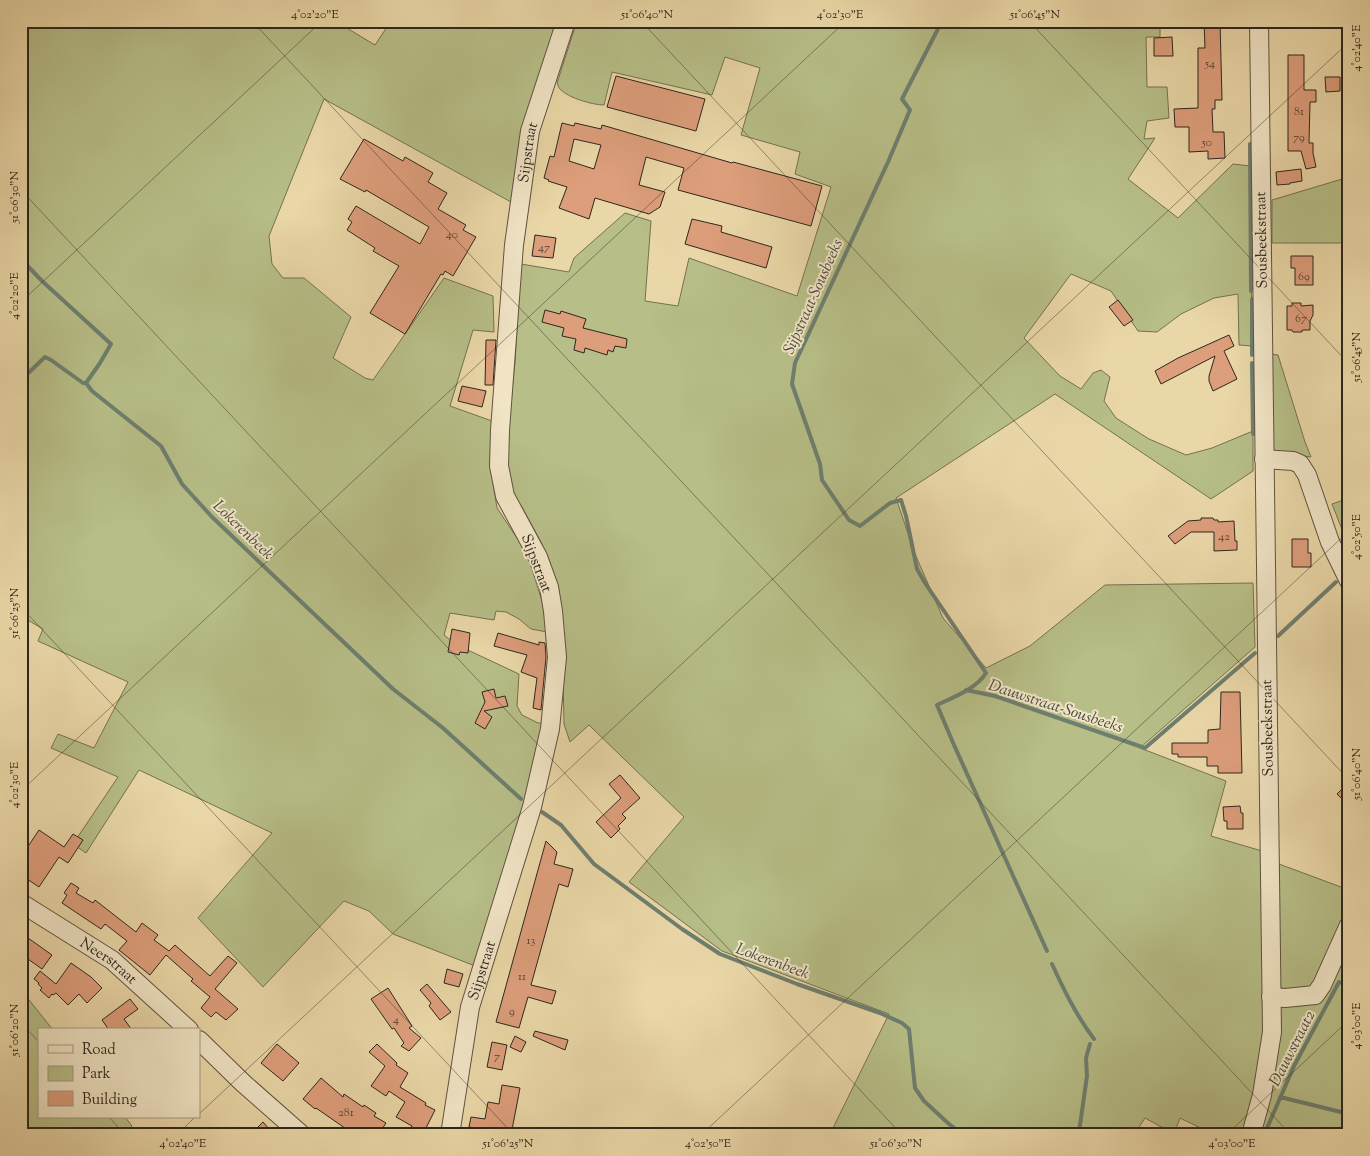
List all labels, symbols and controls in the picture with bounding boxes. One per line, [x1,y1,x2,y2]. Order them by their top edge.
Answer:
text: 4°02'20"E [291,6,339,24]
text: 51°06'40"N [620,6,673,24]
text: 4°02'30"E [817,6,864,24]
text: 51°06'45"N [1009,6,1061,24]
text: 4°02'40"E [1348,24,1366,71]
house number: 54 [1204,55,1215,73]
house number: 81 [1294,103,1304,121]
street label: Sijpstraat [514,119,544,184]
house number: 79 [1293,129,1305,147]
house number: 50 [1201,134,1212,152]
text: 51°06'30"N [6,171,24,224]
street label: Sousbeekstraat [1251,191,1274,289]
house number: 40 [446,226,458,244]
water label: Sijpstraat-Sousbeeks [779,236,850,358]
house number: 47 [538,239,550,257]
house number: 69 [1298,268,1310,286]
text: 4°02'20"E [6,272,24,320]
house number: 67 [1295,310,1307,328]
text: 51°06'45"N [1348,331,1366,383]
water label: Lokerenbeek [207,496,278,566]
text: 4°02'50"E [1348,513,1366,560]
house number: 42 [1218,528,1230,546]
street label: Sijpstraat [515,531,556,596]
text: 51°06'25"N [6,587,24,639]
water label: Dauwstraat-Sousbeeks [985,675,1125,740]
street label: Sousbeekstraat [1257,679,1280,777]
text: 51°06'40"N [1348,748,1366,801]
text: 4°02'30"E [6,761,24,808]
house number: 13 [527,932,536,950]
street label: Neerstraat [75,933,141,990]
street label: Sijpstraat [464,938,502,1003]
water label: Lokerenbeek [732,938,812,986]
house number: 11 [518,968,526,986]
text: 4°03'00"E [1348,1002,1366,1050]
text: 51°06'20"N [6,1003,24,1057]
house number: 9 [509,1003,515,1021]
water label: Dauwstraat2 [1264,1007,1322,1091]
house number: 4 [393,1011,399,1029]
legend [38,1028,200,1118]
text: Road [82,1040,116,1061]
house number: 7 [494,1048,500,1066]
text: Park [82,1064,111,1085]
text: Building [82,1090,137,1111]
house number: 281 [338,1104,354,1122]
text: 4°02'40"E [160,1135,207,1153]
text: 51°06'25"N [482,1135,534,1153]
text: 4°02'50"E [685,1135,732,1153]
text: 51°06'30"N [869,1135,922,1153]
text: 4°03'00"E [1208,1135,1256,1153]

